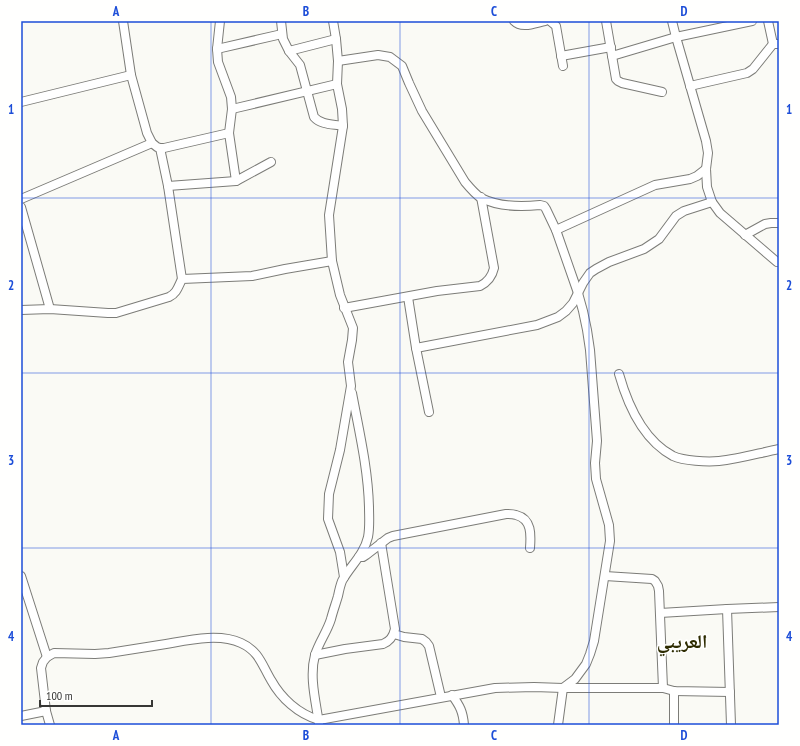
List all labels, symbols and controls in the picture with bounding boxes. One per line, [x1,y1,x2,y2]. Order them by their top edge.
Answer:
text: A [112,3,120,20]
text: B [303,3,309,20]
text: C [491,3,497,20]
text: D [681,3,688,20]
text: 1 [8,101,14,118]
text: 1 [786,101,792,118]
text: 2 [8,277,14,294]
text: 2 [786,277,792,294]
text: 3 [8,452,14,469]
text: 3 [786,452,792,469]
text: 4 [8,628,15,645]
text: 4 [786,628,793,645]
district label: العريبي [657,629,707,657]
scale bar [40,682,152,708]
text: 100 m [46,688,73,703]
text: A [112,727,120,744]
text: B [303,727,309,744]
text: C [491,727,497,744]
text: D [681,727,688,744]

